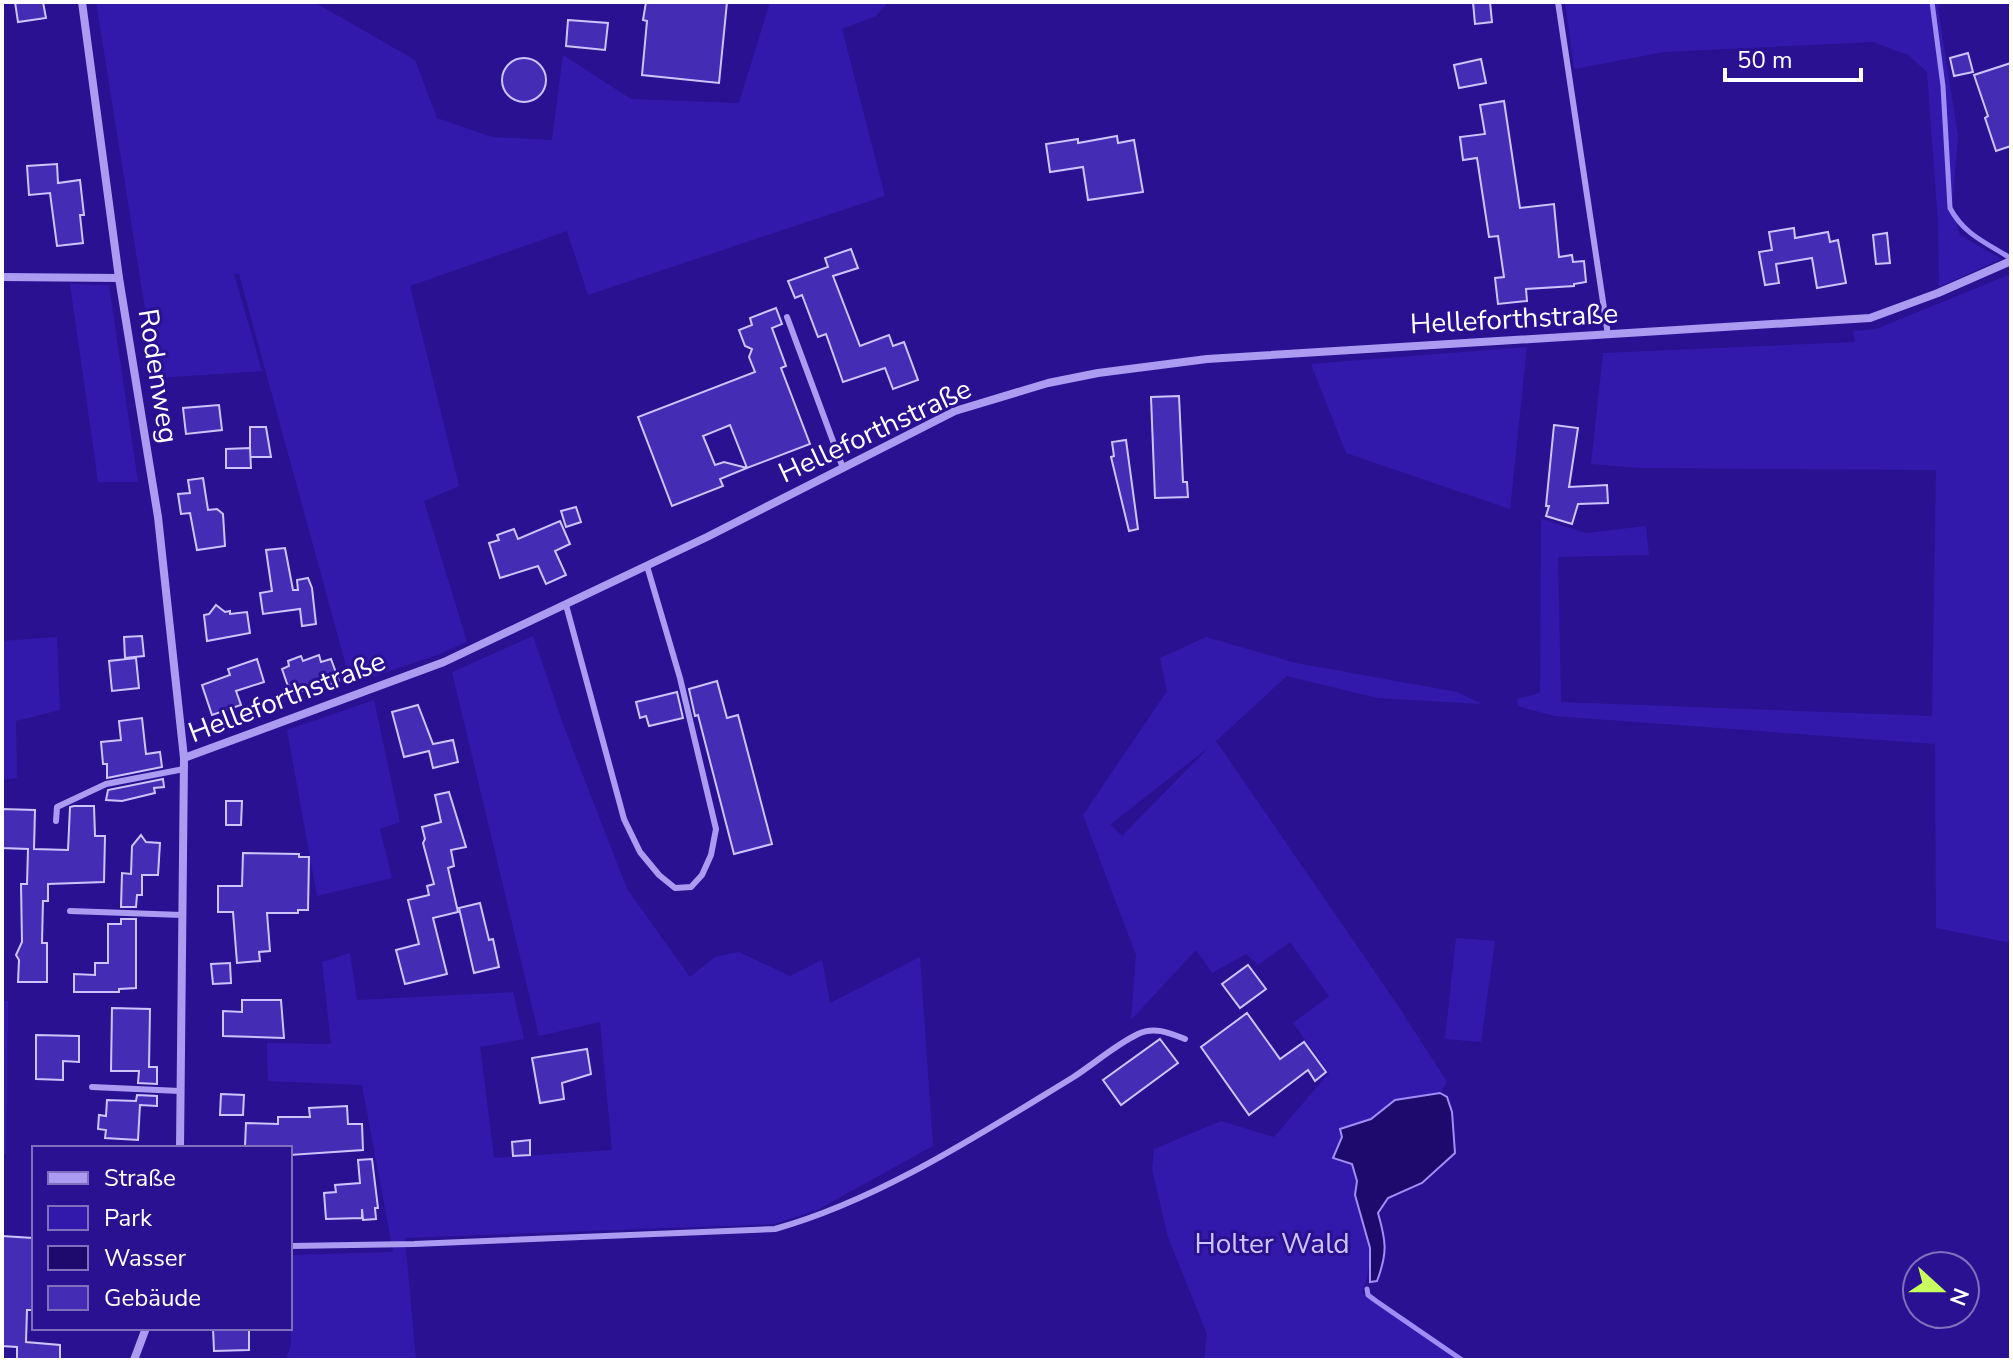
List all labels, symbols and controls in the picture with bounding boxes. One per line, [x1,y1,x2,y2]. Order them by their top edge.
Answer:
scale bar [1725,32,1861,82]
text: 50 m [1737,44,1793,76]
street label: Helleforthstraße [1409,295,1619,343]
street label: Rodenweg [129,306,187,446]
street label: Helleforthstraße [773,370,977,492]
street label: Helleforthstraße [183,642,391,752]
legend [32,1146,292,1330]
text: Straße [104,1162,176,1194]
text: Park [104,1202,153,1234]
park label: Holter Wald [1194,1225,1350,1263]
text: Wasser [104,1242,187,1274]
north arrow [1901,1250,1981,1330]
text: Gebäude [104,1282,201,1314]
text: N [1942,1284,1976,1310]

